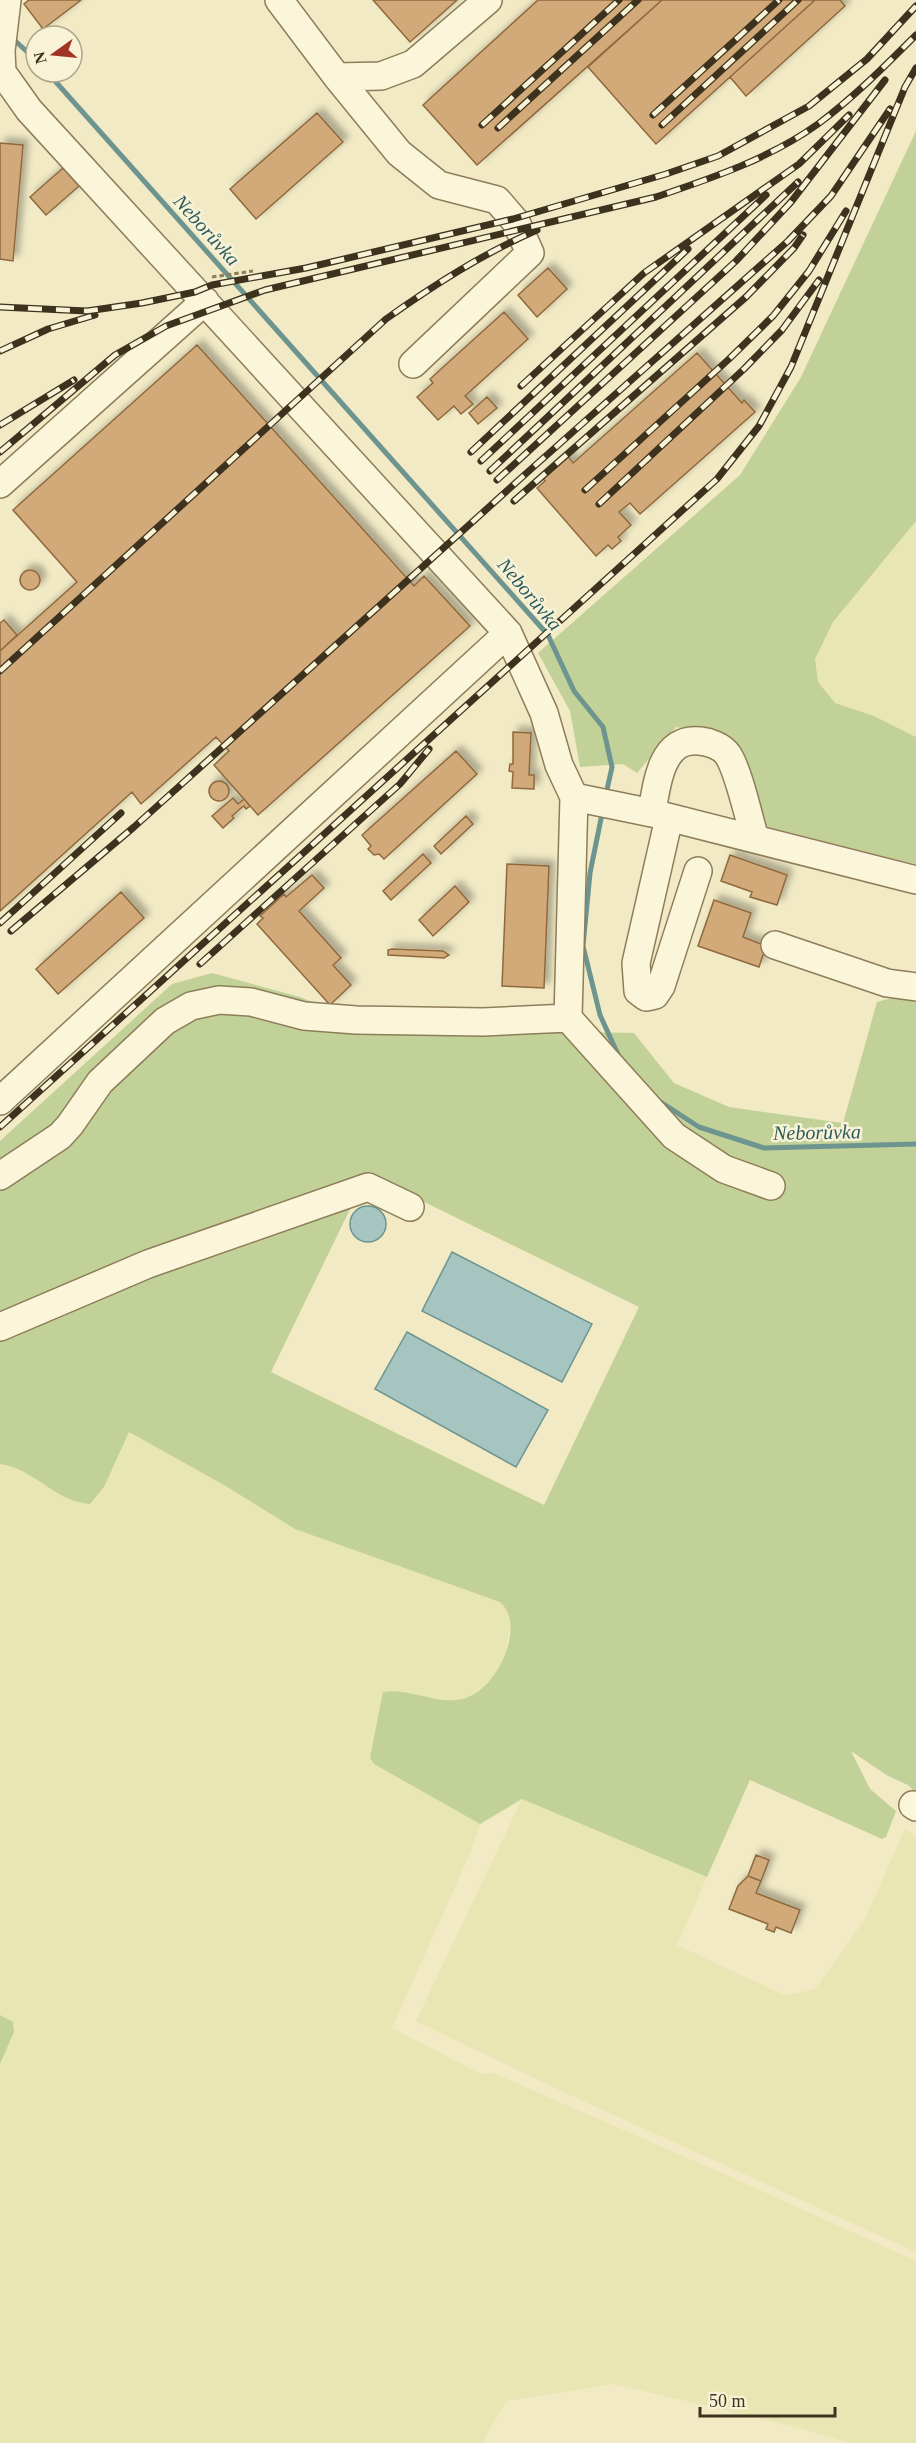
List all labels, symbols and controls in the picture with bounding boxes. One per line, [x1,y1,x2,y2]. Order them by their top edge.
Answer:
north arrow [24,24,84,84]
text: N [30,50,50,66]
water label: Neborůvka [169,189,245,270]
water label: Neborůvka [493,553,567,635]
water label: Neborůvka [772,1120,861,1144]
scale bar [700,2380,835,2418]
text: 50 m [709,2391,746,2411]

